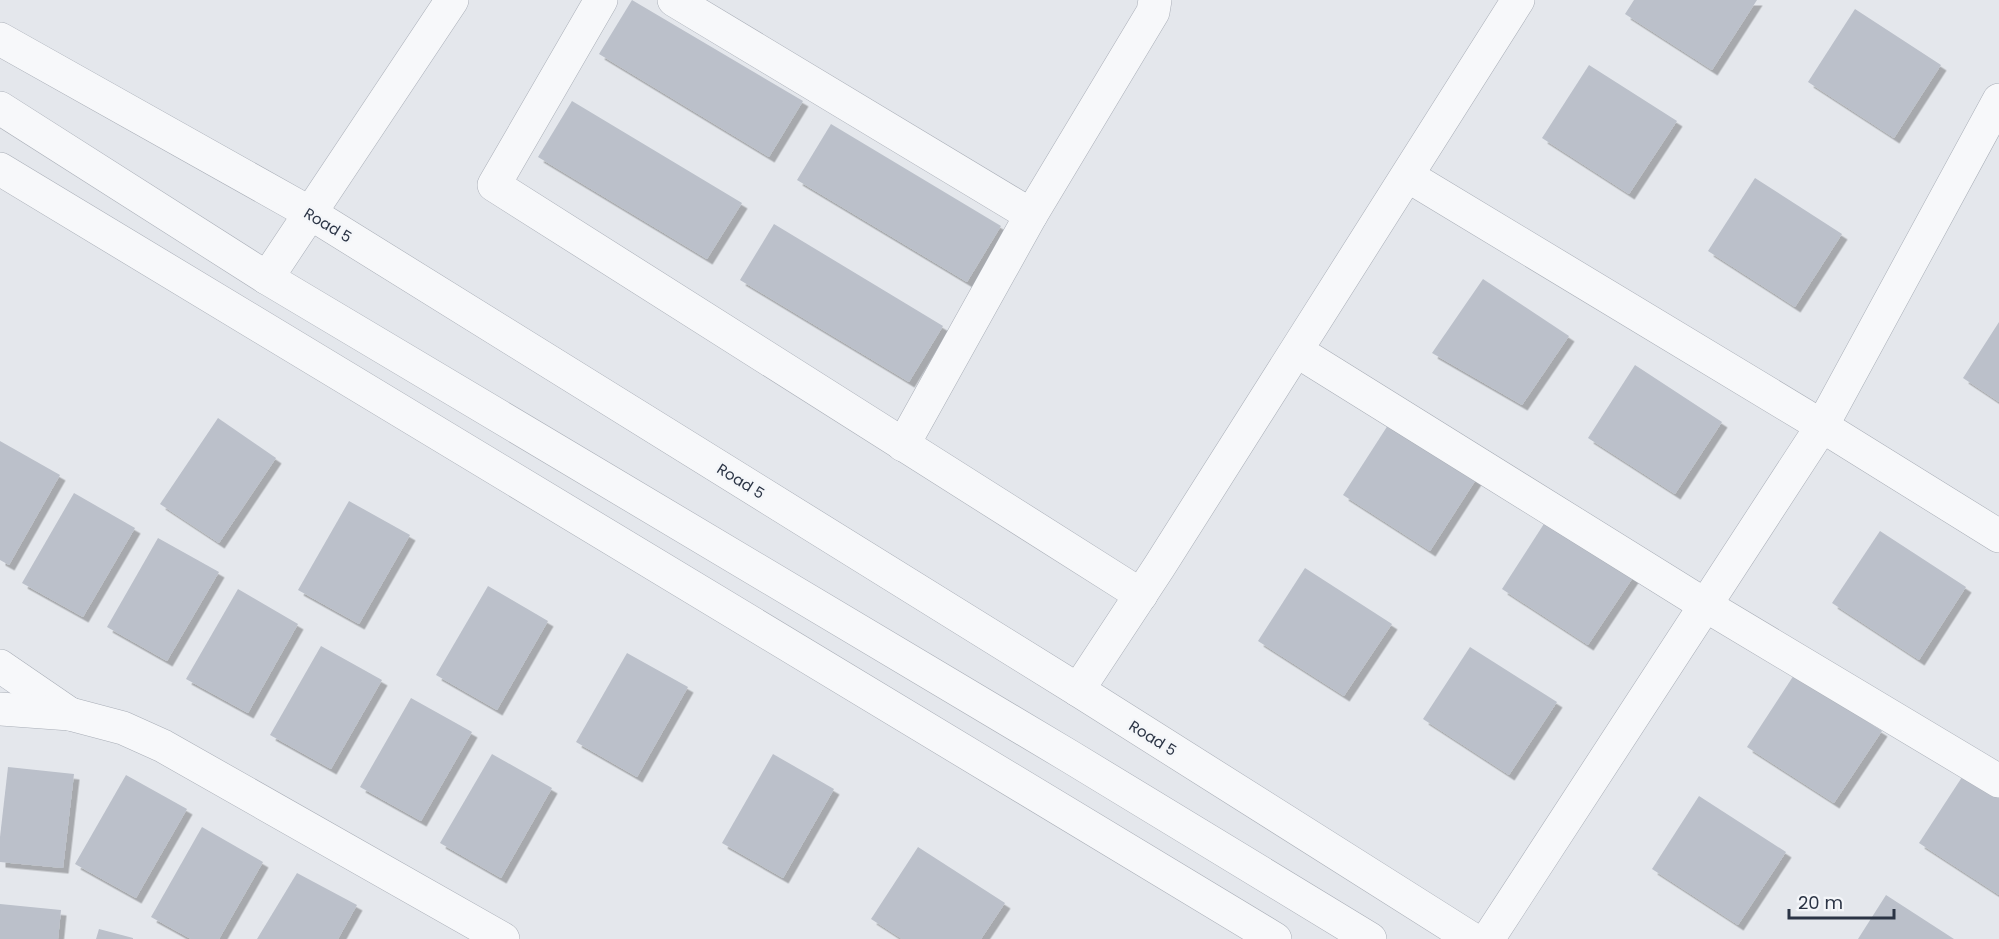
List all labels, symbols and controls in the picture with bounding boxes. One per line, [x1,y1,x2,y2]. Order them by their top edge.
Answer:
street label: Road 5 [300,202,356,248]
street label: Road 5 [713,458,769,504]
street label: Road 5 [1125,715,1181,761]
scale bar [1789,882,1894,920]
text: 20 m [1798,890,1843,915]

